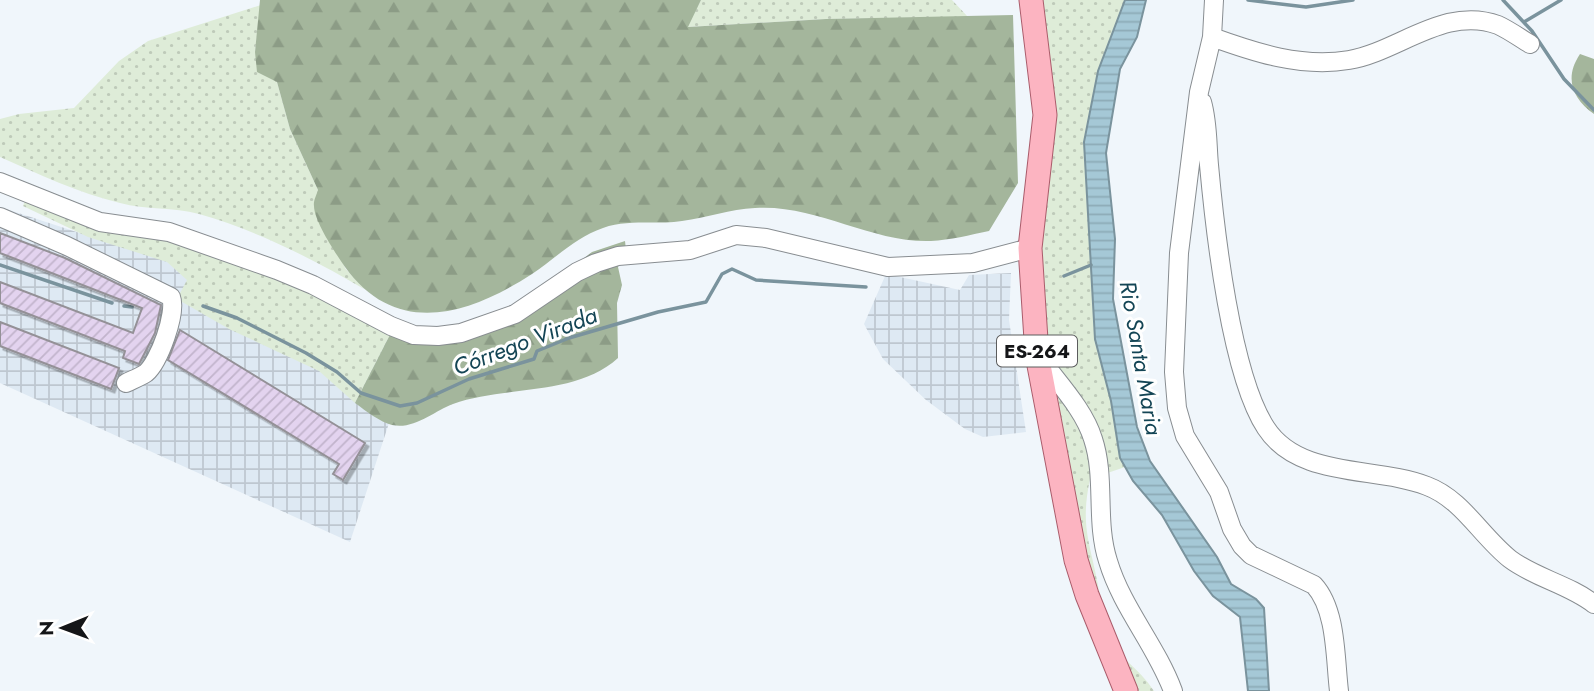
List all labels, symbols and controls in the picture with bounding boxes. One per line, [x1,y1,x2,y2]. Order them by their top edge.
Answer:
water label: Rio Santa Maria [1111,278,1171,438]
water label: Córrego Virada [448,298,602,384]
road number: ES-264 [997,336,1077,366]
north arrow [28,593,98,663]
text: N [33,621,60,636]

